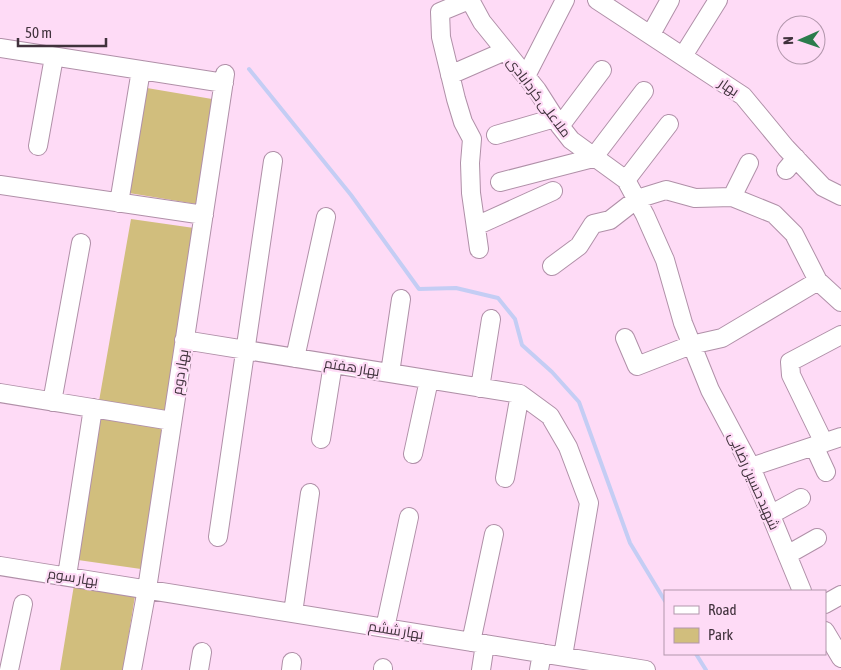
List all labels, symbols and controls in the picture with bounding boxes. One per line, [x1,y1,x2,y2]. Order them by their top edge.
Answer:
scale bar [18,15,105,47]
north arrow [776,15,826,65]
text: 50 m [25,24,52,41]
text: N [780,36,796,45]
street label: ملاعلی کردابادی [504,54,574,140]
street label: بهار [715,74,742,99]
street label: بهار دوم [169,348,193,396]
street label: بهار هفتم [323,355,381,381]
street label: شهید حسین رضایی [725,430,783,532]
street label: بهار سوم [46,565,100,591]
legend [664,590,826,655]
text: Road [708,601,737,618]
street label: بهار ششم [367,618,425,644]
text: Park [708,626,733,643]

